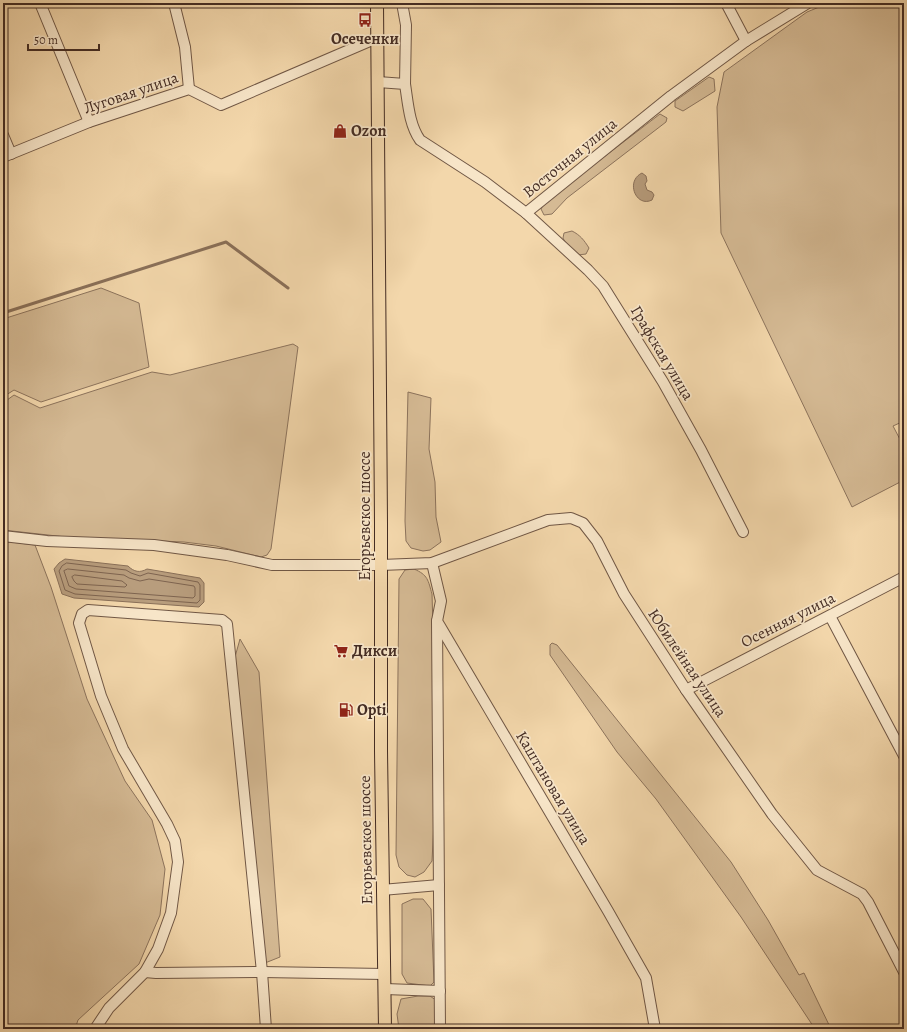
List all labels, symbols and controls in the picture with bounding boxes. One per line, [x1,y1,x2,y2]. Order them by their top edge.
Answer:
bus stop icon: Осеченки [357,12,373,28]
scale bar [28,26,99,52]
place label: Осеченки [331,28,399,50]
text: 50 m [34,32,58,48]
street label: Луговая улица [81,66,182,119]
street label: Восточная улица [518,113,622,203]
place label: Ozon [351,120,386,142]
shop icon: Ozon [332,123,348,139]
street label: Графская улица [625,302,699,405]
street label: Егорьевское шоссе [354,451,376,581]
street label: Осенняя улица [737,587,840,653]
street label: Юбилейная улица [642,604,732,722]
place label: Дикси [352,640,397,662]
supermarket icon: Дикси [333,643,349,659]
place label: Opti [357,699,387,721]
fuel station icon: Opti [338,702,354,718]
street label: Каштановая улица [510,727,596,850]
street label: Егорьевское шоссе [354,775,378,905]

